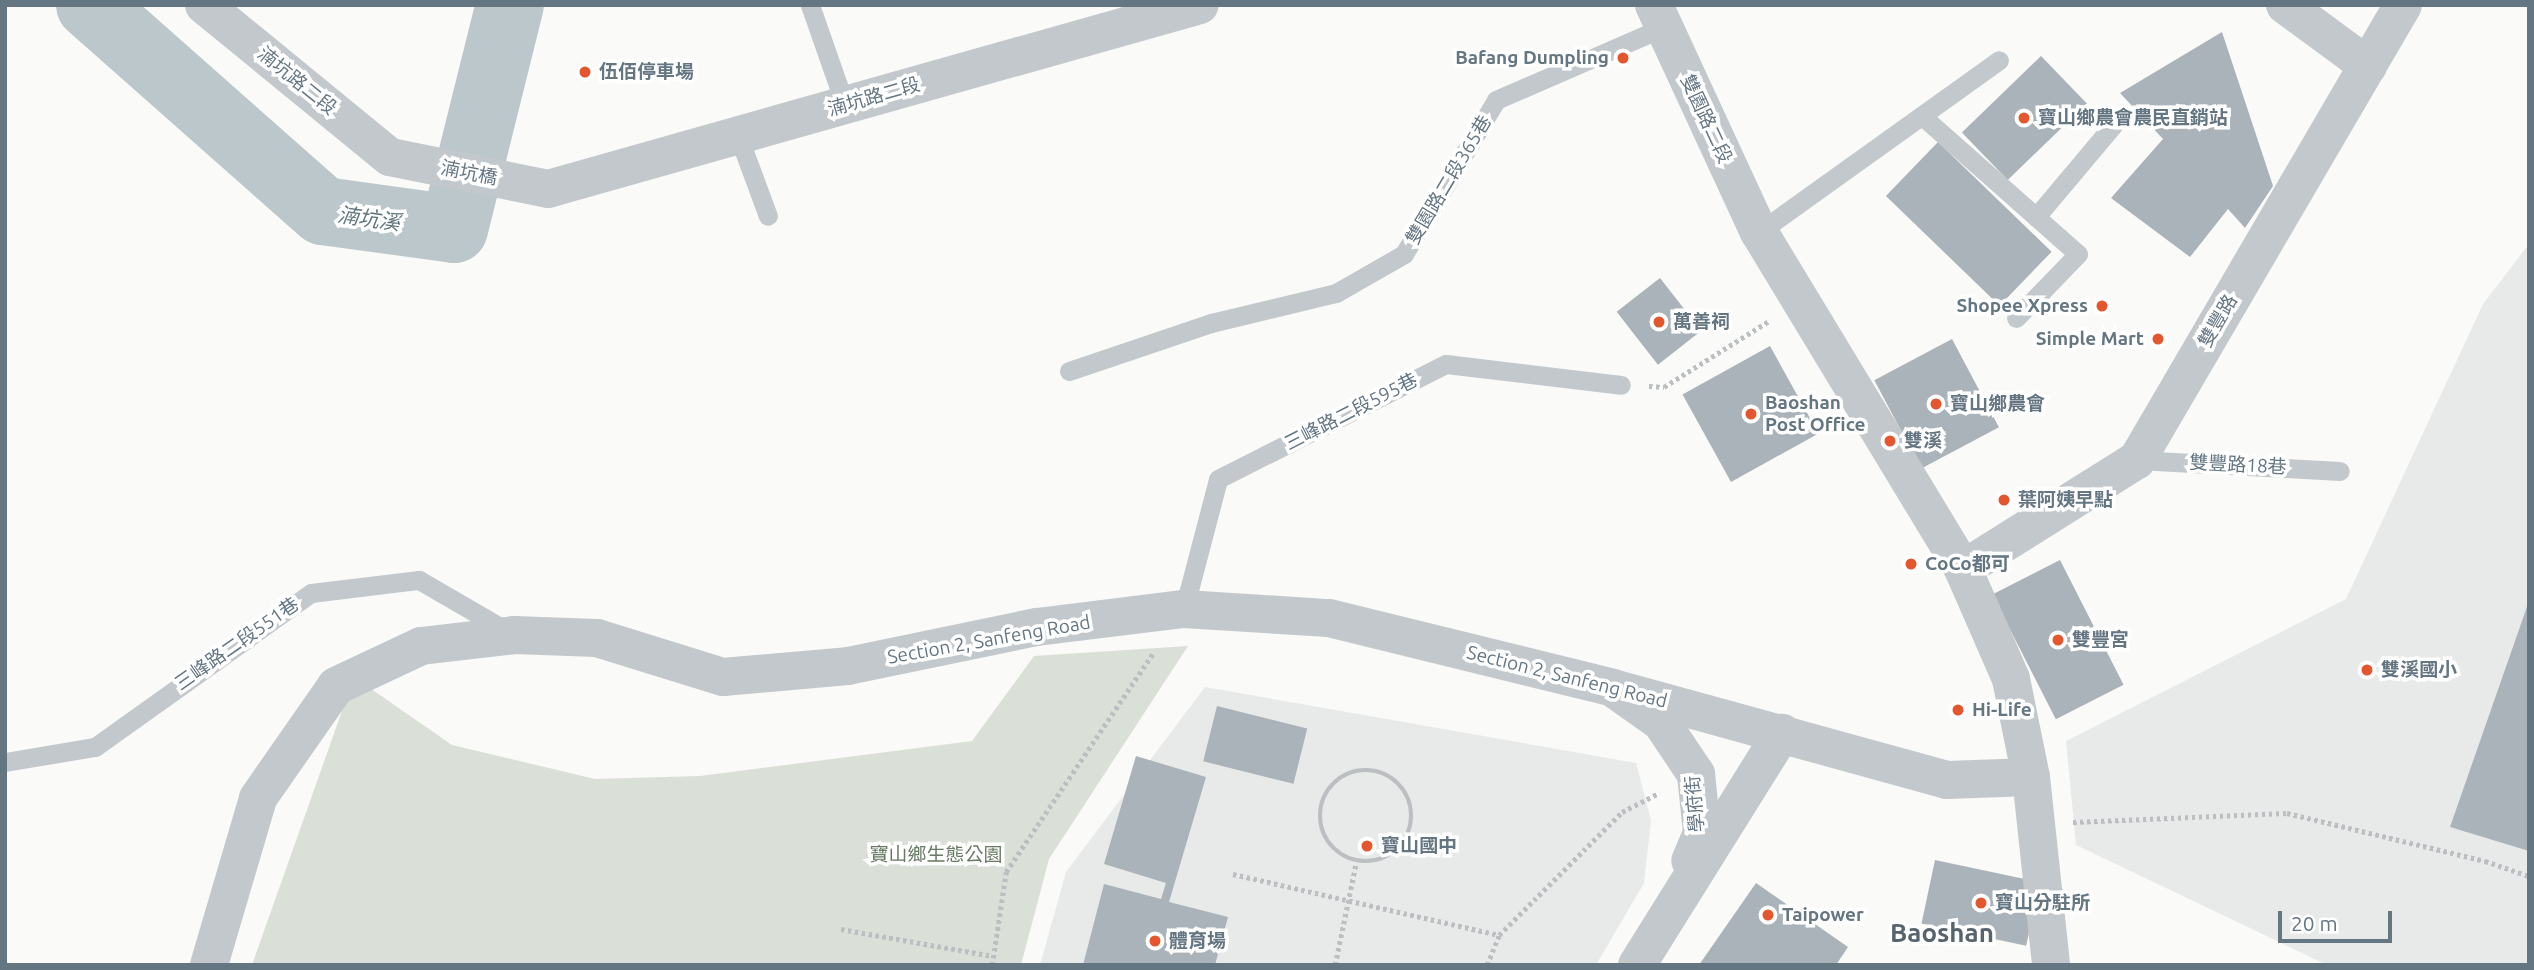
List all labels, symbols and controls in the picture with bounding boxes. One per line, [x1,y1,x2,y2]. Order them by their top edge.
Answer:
street label: 湳坑路二段 [253,42,341,120]
place label: Bafang Dumpling [1455,47,1609,69]
marker: Bafang Dumpling [1615,50,1631,66]
place label: 伍佰停車場 [599,61,694,83]
marker: 伍佰停車場 [577,64,593,80]
street label: 雙園路二段 [1676,71,1736,167]
street label: 湳坑路二段 [825,73,923,121]
place label: 寶山鄉農會農民直銷站 [2038,107,2228,129]
marker: 寶山鄉農會農民直銷站 [2016,110,2032,126]
street label: 雙園路二段365巷 [1402,111,1496,249]
street label: 湳坑橋 [439,156,499,190]
water label: 湳坑溪 [336,201,402,235]
street label: 雙豐路 [2194,291,2242,351]
place label: Shopee Xpress [1956,295,2088,317]
marker: Shopee Xpress [2094,298,2110,314]
place label: 萬善祠 [1673,311,1730,333]
marker: 萬善祠 [1651,314,1667,330]
place label: Simple Mart [2036,328,2144,350]
marker: Simple Mart [2150,331,2166,347]
street label: 三峰路二段595巷 [1281,369,1421,455]
place label: Baoshan Post Office [1765,392,1866,436]
place label: 寶山鄉農會 [1950,393,2045,415]
marker: 寶山鄉農會 [1928,396,1944,412]
marker: Baoshan Post Office [1743,406,1759,422]
place label: 雙溪 [1904,430,1942,452]
marker: 雙溪 [1882,433,1898,449]
street label: 雙豐路18巷 [2189,451,2287,479]
place label: 葉阿姨早點 [2018,489,2113,511]
marker: 葉阿姨早點 [1996,492,2012,508]
place label: CoCo都可 [1925,553,2010,575]
marker: CoCo都可 [1903,556,1919,572]
street label: 三峰路二段551巷 [171,593,303,695]
street label: Section 2, Sanfeng Road [886,611,1092,669]
place label: 雙豐宮 [2072,629,2129,651]
marker: 雙豐宮 [2050,632,2066,648]
street label: Section 2, Sanfeng Road [1464,641,1670,713]
place label: 雙溪國小 [2381,659,2457,681]
marker: 雙溪國小 [2359,662,2375,678]
place label: Hi-Life [1972,699,2032,721]
marker: Hi-Life [1950,702,1966,718]
street label: 學府街 [1681,775,1709,833]
place label: 寶山國中 [1381,835,1457,857]
marker: 寶山國中 [1359,838,1375,854]
park label: 寶山鄉生態公園 [870,844,1002,866]
place label: 寶山分駐所 [1995,892,2090,914]
marker: 寶山分駐所 [1973,895,1989,911]
scale bar [2282,897,2396,941]
place label: Taipower [1782,904,1864,926]
marker: Taipower [1760,907,1776,923]
text: 20 m [2291,911,2338,935]
district label: Baoshan [1890,917,1994,949]
place label: 體育場 [1169,930,1226,952]
marker: 體育場 [1147,933,1163,949]

